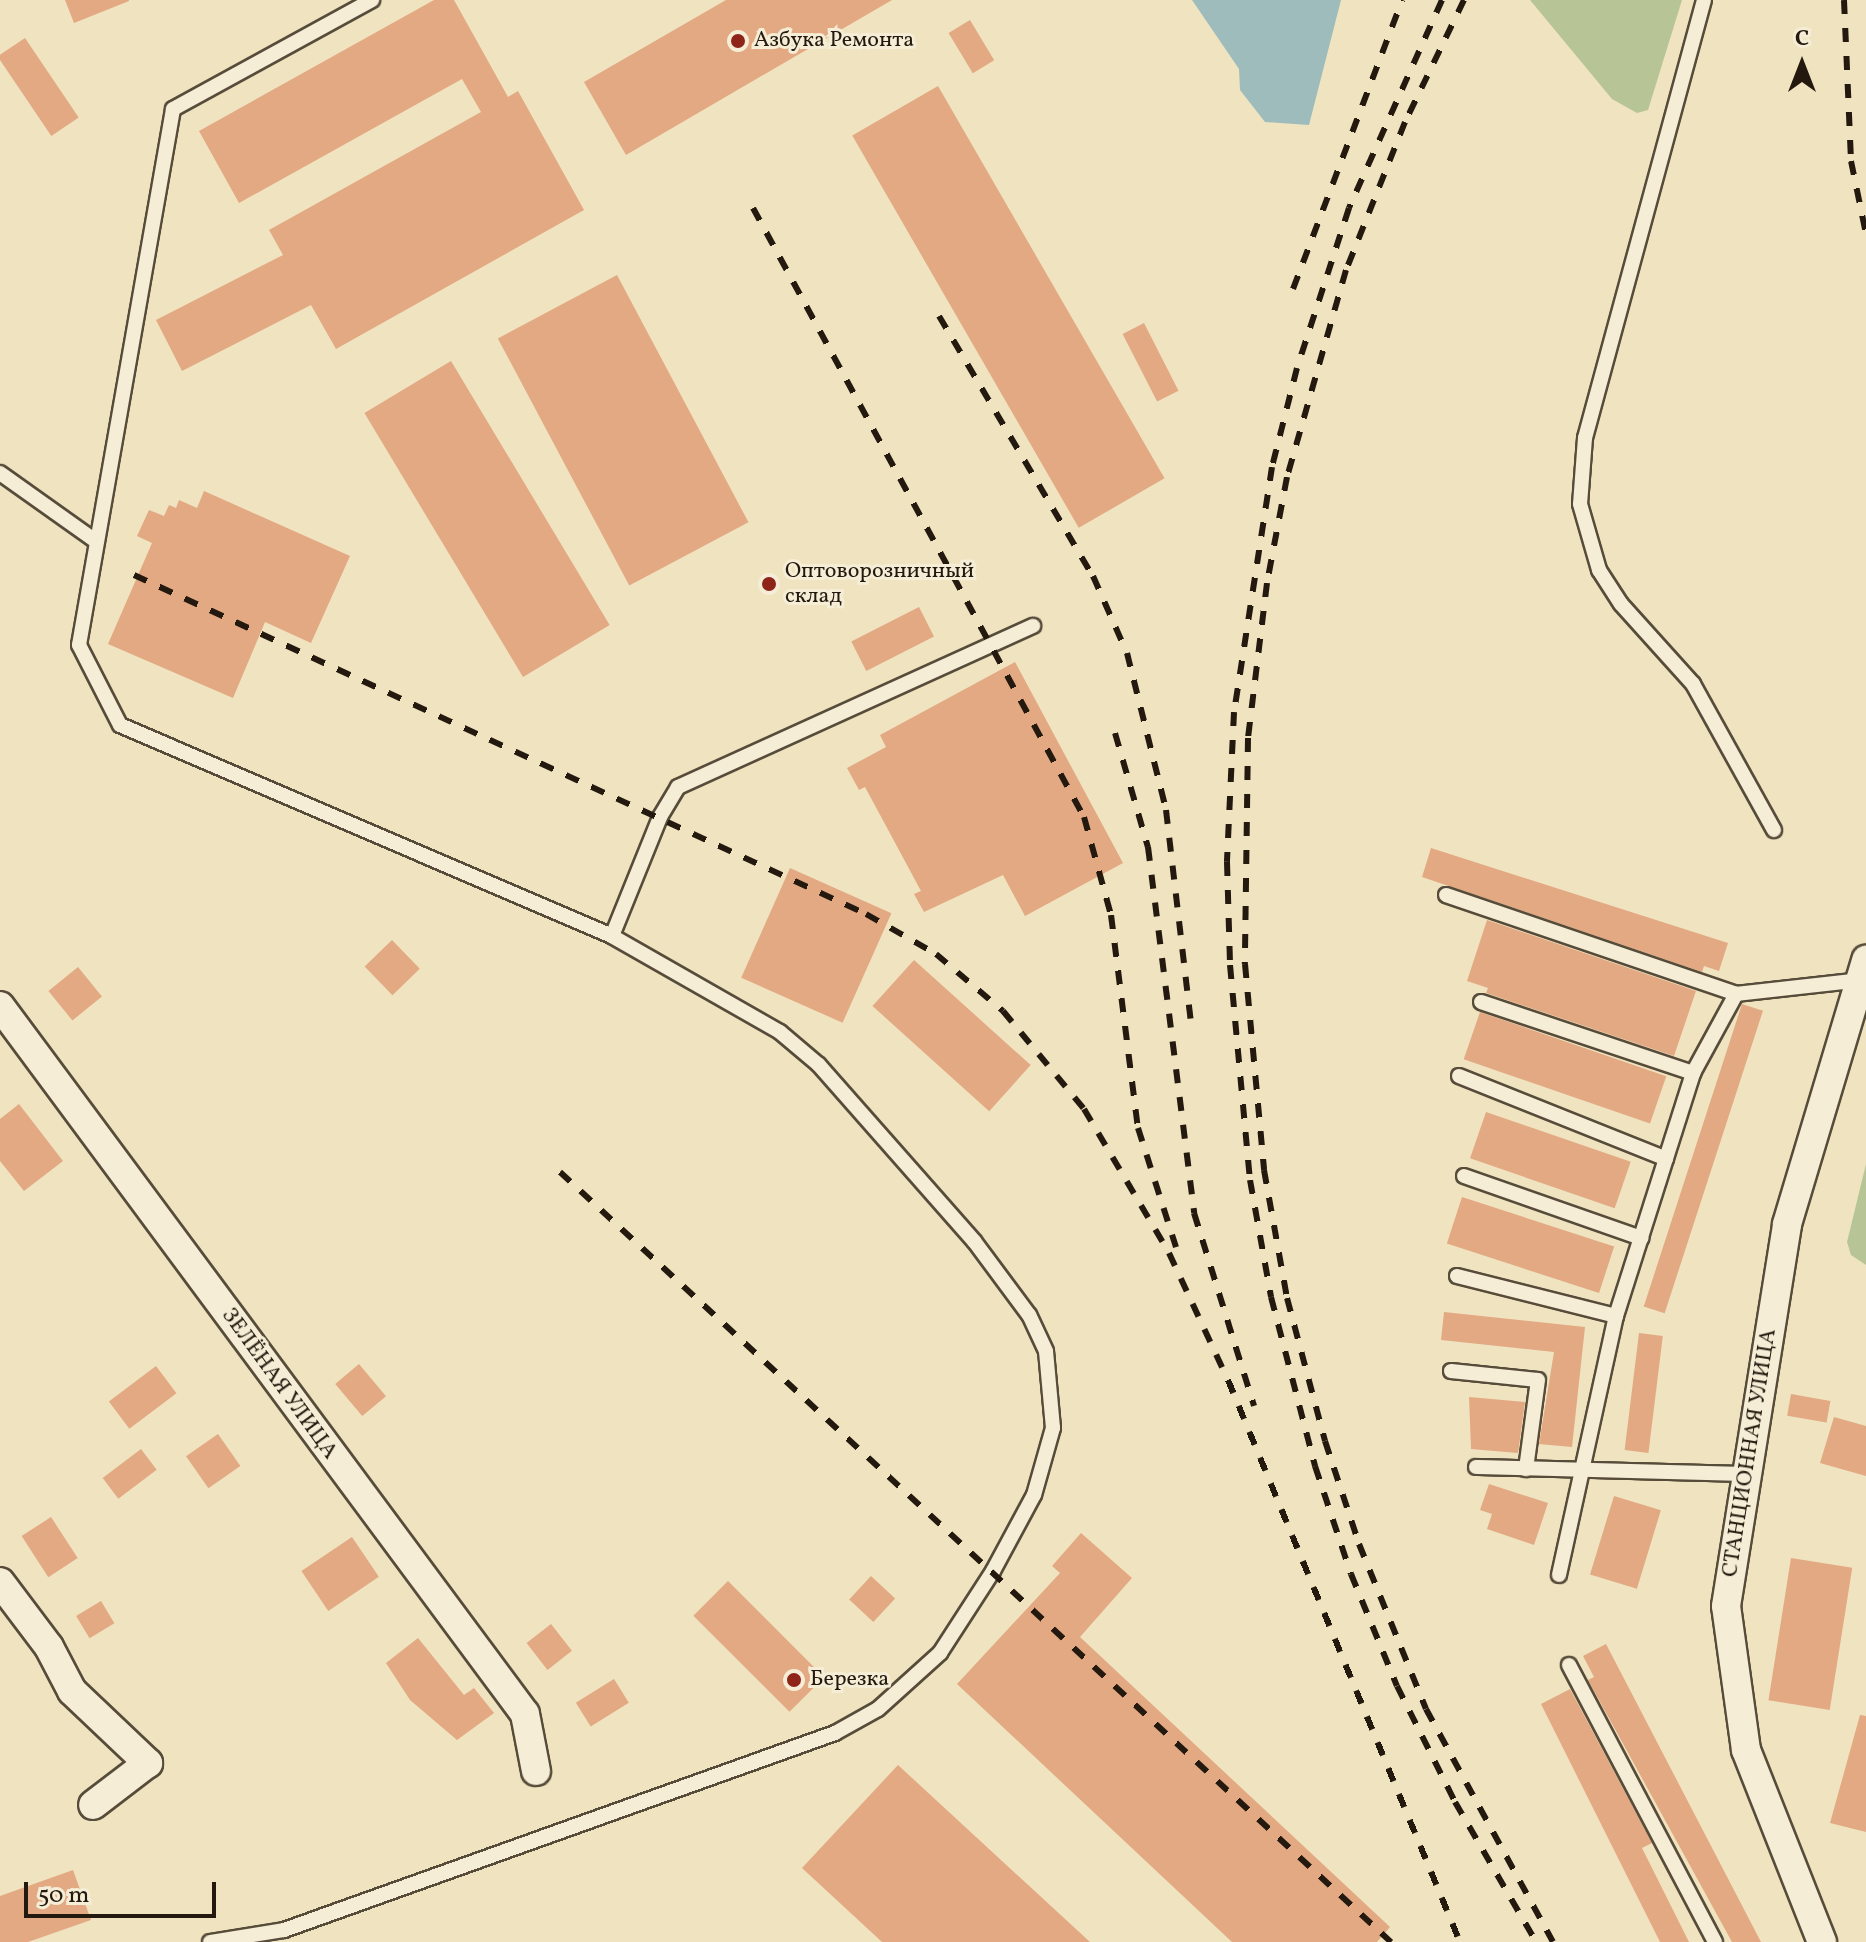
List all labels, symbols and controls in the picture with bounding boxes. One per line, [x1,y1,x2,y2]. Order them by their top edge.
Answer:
north arrow [1762,24,1842,104]
text: С [1795,24,1809,55]
place label: Азбука Ремонта [754,28,914,54]
marker: Азбука Ремонта [729,32,747,50]
place label: Оптоворозничный склад [785,558,974,610]
marker: Оптоворозничный склад [760,575,778,593]
street label: ЗЕЛЁНАЯ УЛИЦА [215,1303,343,1465]
street label: СТАНЦИОННАЯ УЛИЦА [1717,1327,1783,1579]
place label: Березка [810,1667,889,1693]
marker: Березка [785,1671,803,1689]
scale bar [28,1866,220,1916]
text: 50 m [38,1879,90,1913]

